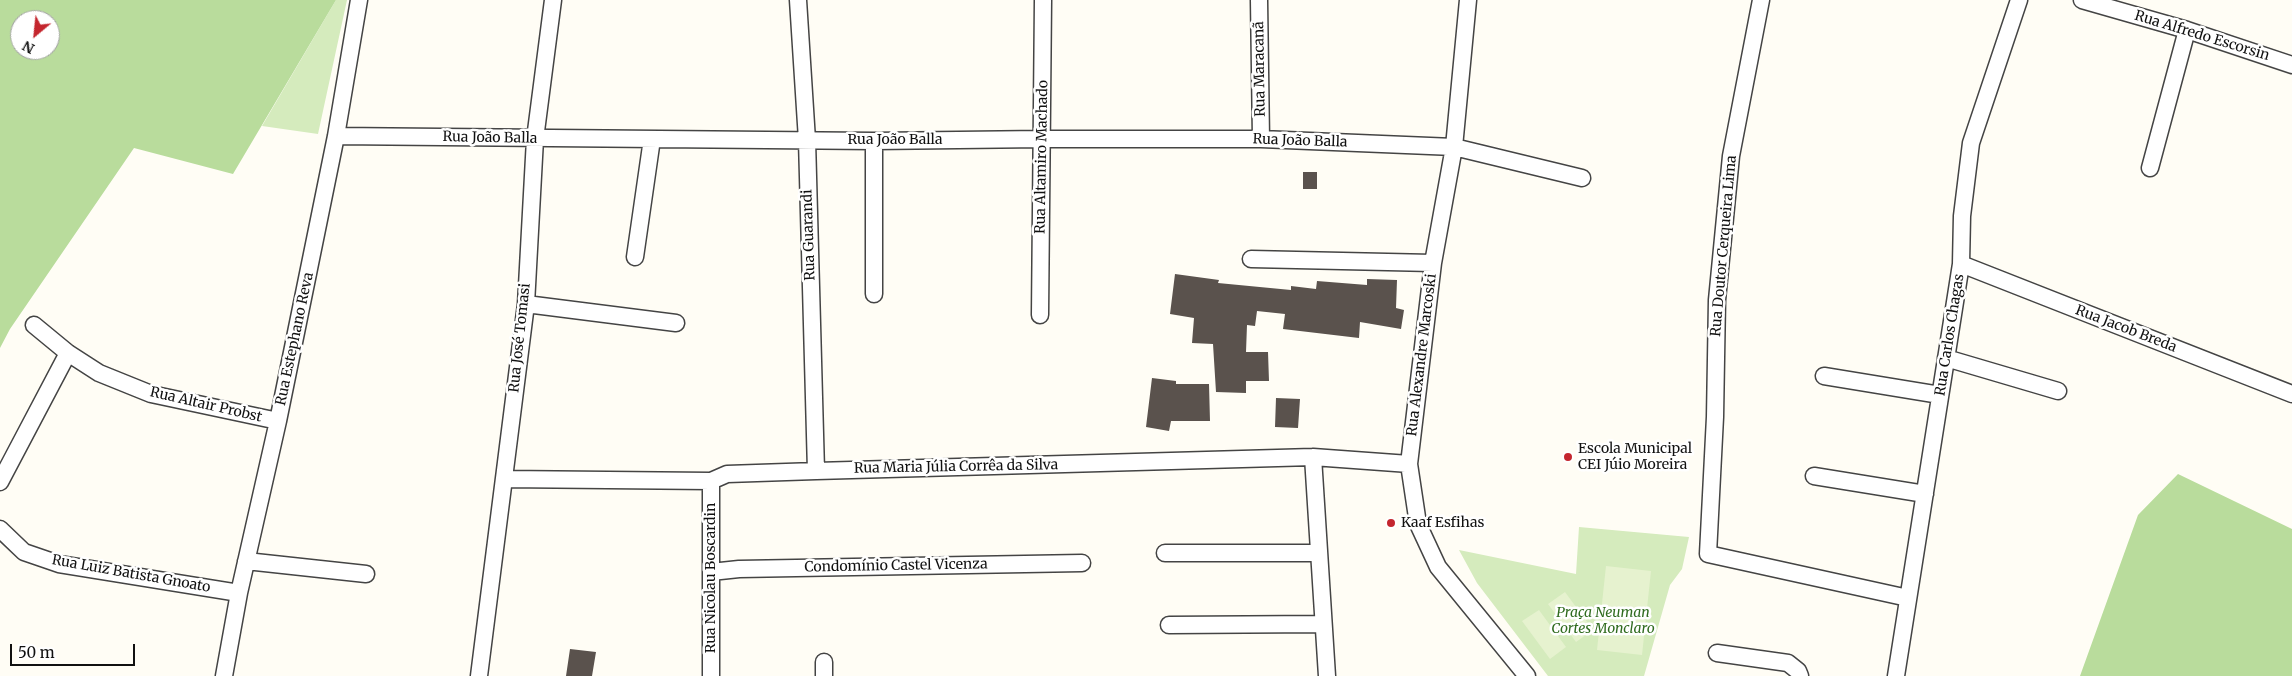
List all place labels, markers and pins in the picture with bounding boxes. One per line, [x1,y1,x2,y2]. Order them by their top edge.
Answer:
place label: Escola Municipal CEI Júio Moreira [1578,441,1692,474]
marker: Escola Municipal CEI Júio Moreira [1562,451,1574,463]
place label: Kaaf Esfihas [1401,515,1484,531]
marker: Kaaf Esfihas [1385,517,1397,529]

